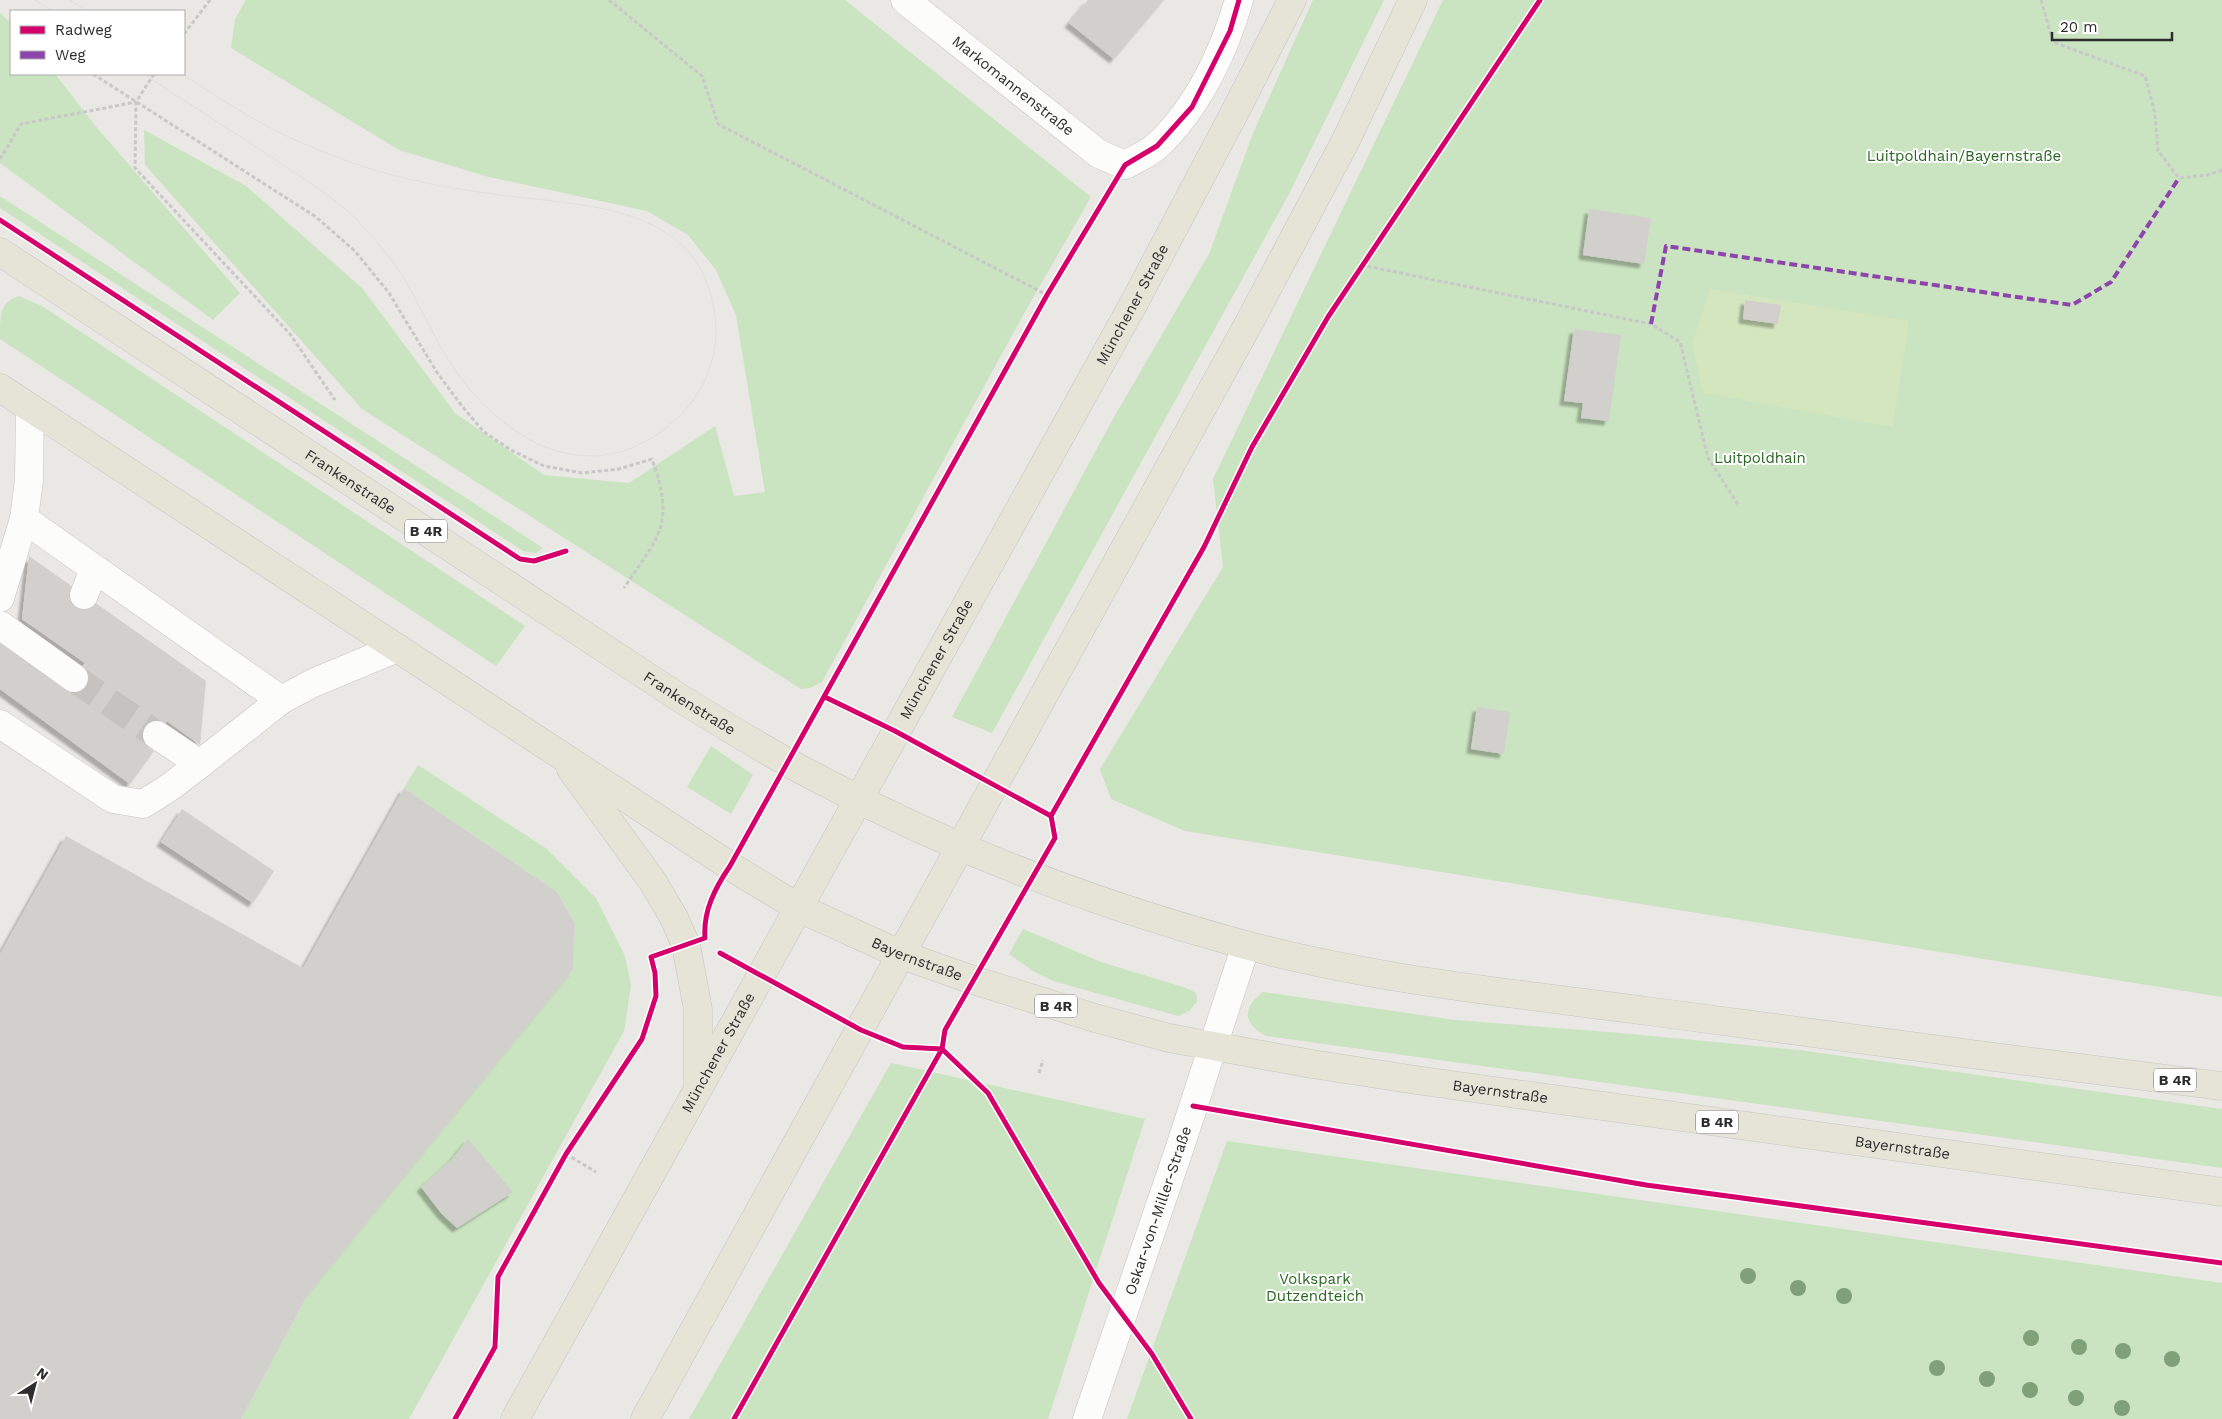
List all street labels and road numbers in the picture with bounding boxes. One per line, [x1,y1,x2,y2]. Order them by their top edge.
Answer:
street label: Markomannenstraße [949,32,1078,140]
street label: Münchener Straße [1092,241,1172,368]
street label: Frankenstraße [302,445,399,518]
road number: B 4R [405,520,447,542]
street label: Münchener Straße [896,596,977,722]
street label: Frankenstraße [640,668,739,739]
street label: Bayernstraße [869,933,965,985]
street label: Münchener Straße [678,989,759,1116]
road number: B 4R [1035,994,1077,1018]
road number: B 4R [2154,1068,2196,1092]
street label: Bayernstraße [1451,1076,1549,1107]
road number: B 4R [1696,1110,1738,1134]
street label: Oskar-von-Miller-Straße [1121,1124,1195,1298]
street label: Bayernstraße [1854,1132,1951,1163]

